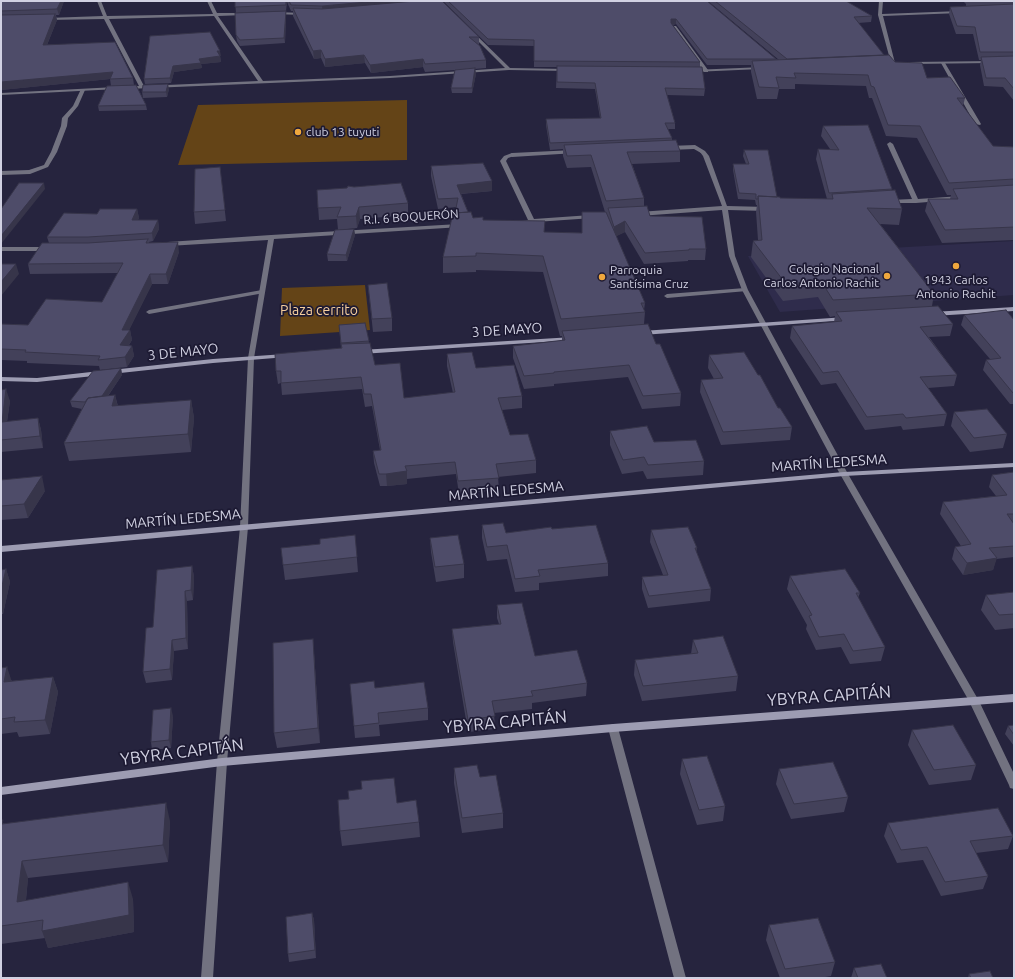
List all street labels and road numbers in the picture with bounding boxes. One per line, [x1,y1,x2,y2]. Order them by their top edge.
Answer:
street label: R.I. 6 BOQUERÓN [363,206,459,228]
street label: 3 DE MAYO [471,319,543,341]
street label: 3 DE MAYO [147,340,219,364]
street label: MARTÍN LEDESMA [771,451,887,475]
street label: MARTÍN LEDESMA [448,478,564,504]
street label: MARTÍN LEDESMA [125,506,241,532]
street label: YBYRA CAPITÁN [766,681,892,711]
street label: YBYRA CAPITÁN [442,706,568,738]
street label: YBYRA CAPITÁN [119,734,245,770]

